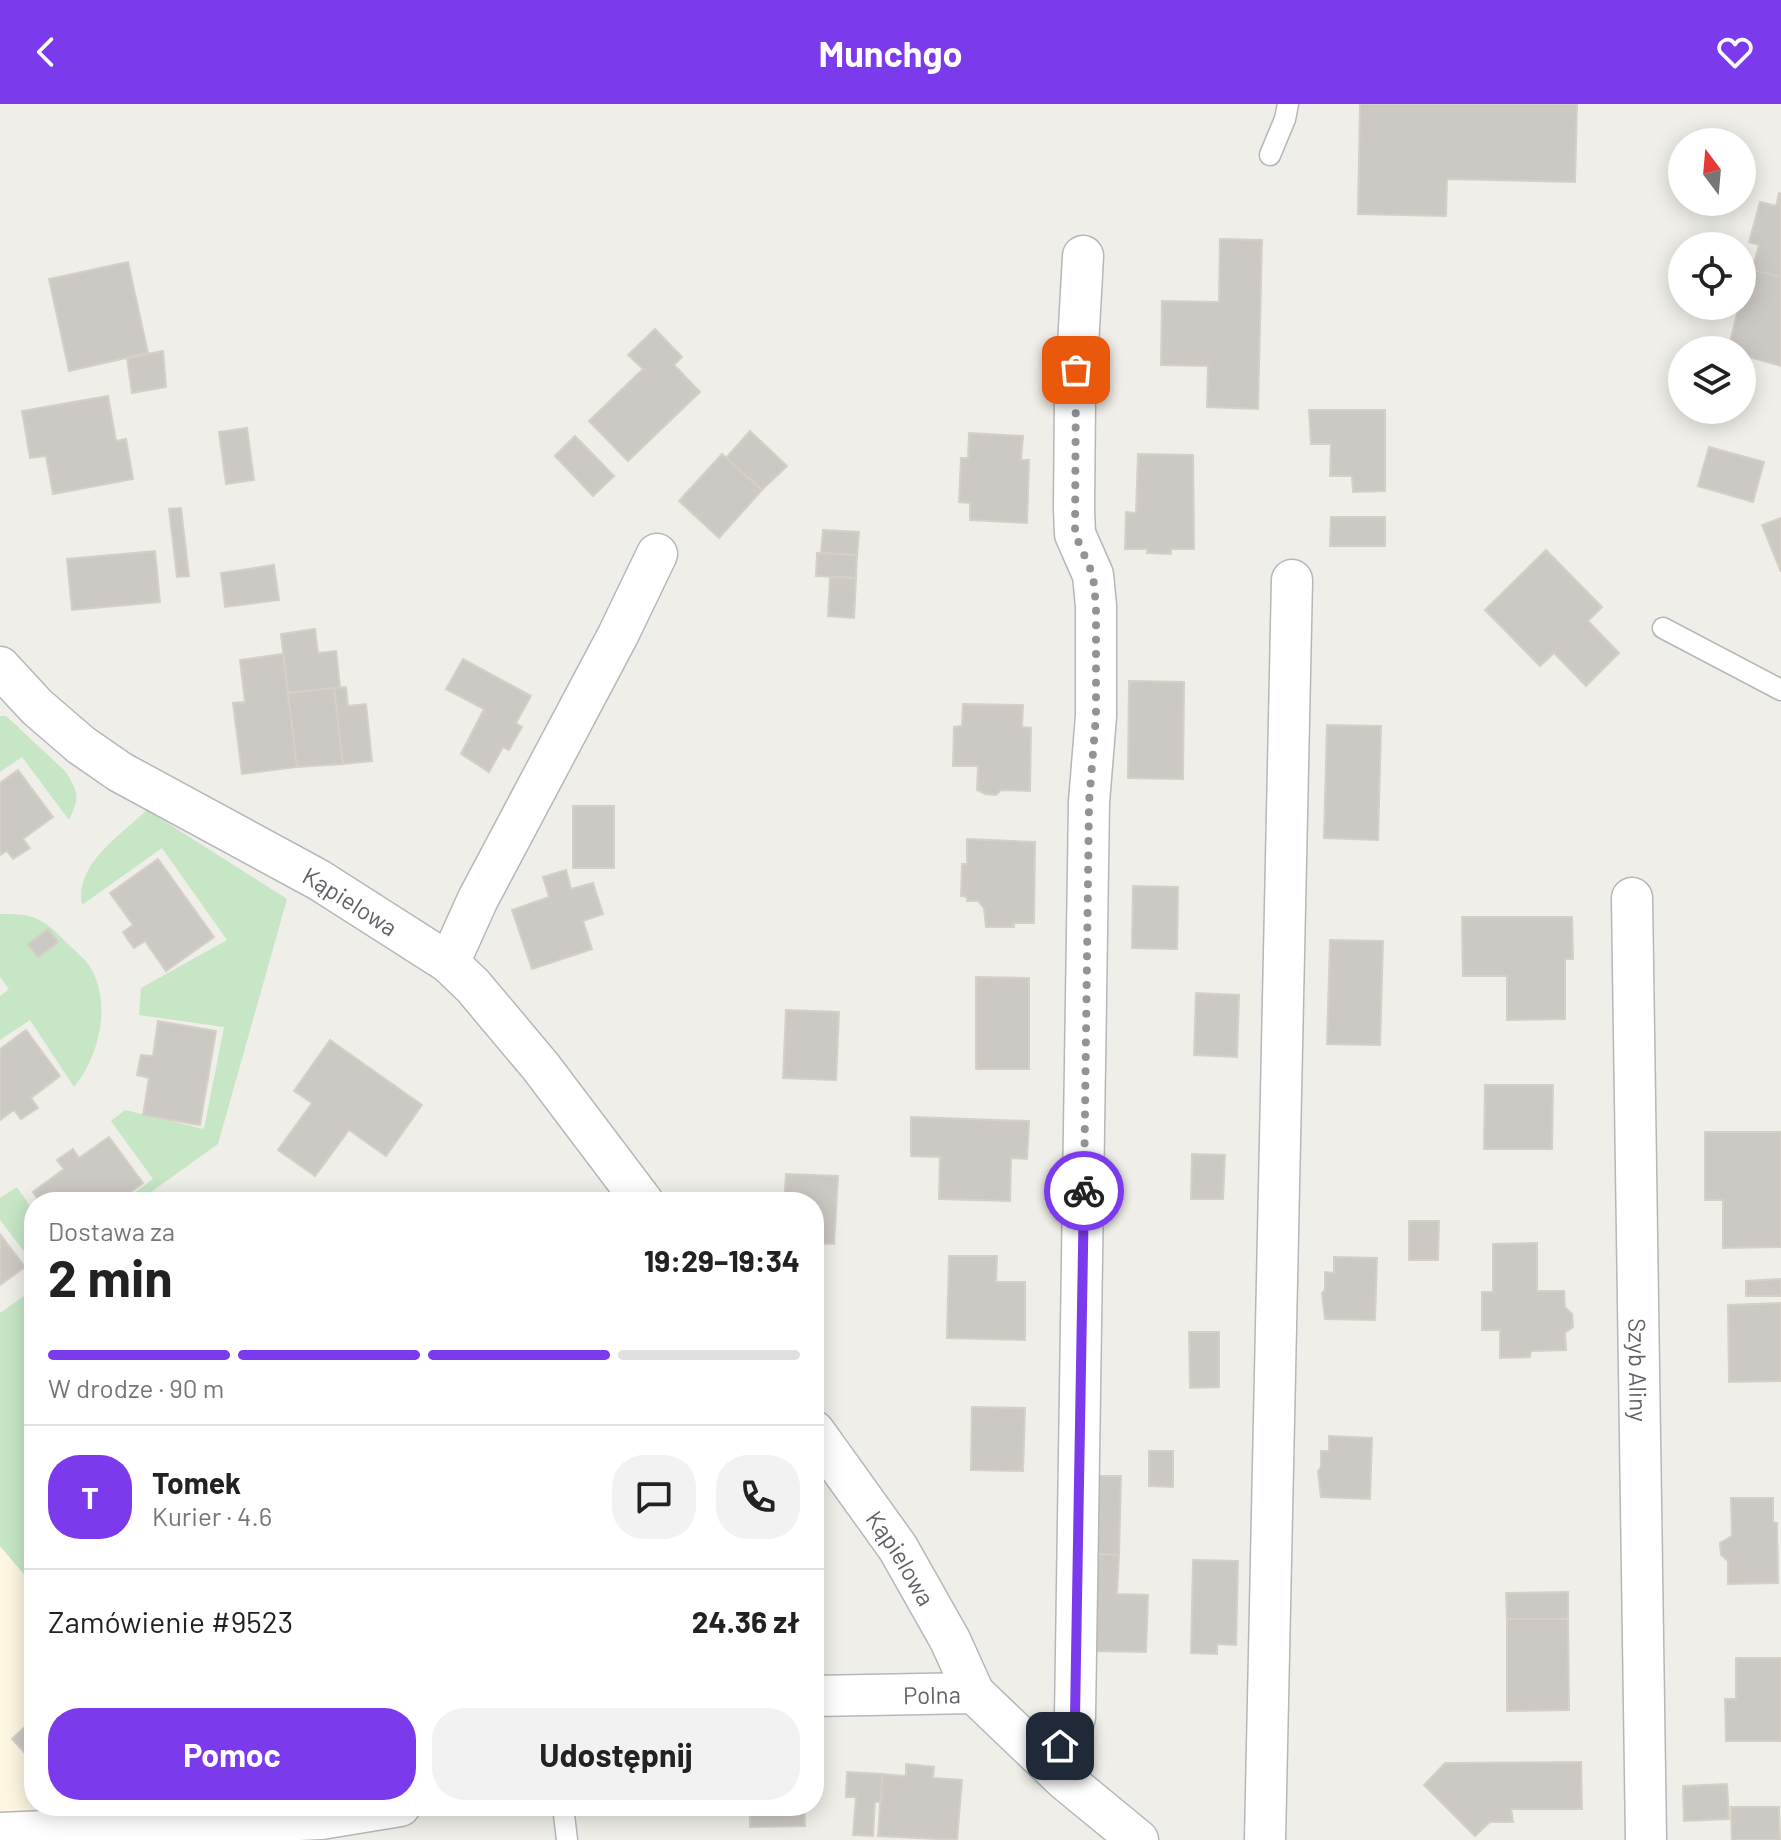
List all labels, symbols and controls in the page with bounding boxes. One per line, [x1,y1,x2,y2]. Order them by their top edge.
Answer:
icon: back [24,30,68,74]
icon: heart [1713,30,1757,74]
text: Munchgo [818,31,963,74]
north arrow [1668,128,1756,216]
map controls [1668,128,1756,424]
button: locate [1668,232,1756,320]
pin [1042,336,1110,404]
button: layers [1668,336,1756,424]
icon: bag [1054,348,1098,392]
street label: Kąpielowa [298,860,403,941]
courier [1044,1151,1124,1231]
icon: bike [1062,1169,1106,1213]
text: Dostawa za [48,1215,175,1246]
text: 19:29–19:34 [644,1242,800,1278]
text: 2 min [48,1245,173,1307]
street label: Szyb Aliny [1624,1318,1654,1422]
text: W drodze · 90 m [48,1372,224,1403]
button: chat [612,1455,696,1539]
button: phone [716,1455,800,1539]
text: Tomek [152,1464,241,1500]
text: T [81,1479,99,1515]
text: Kurier · 4.6 [152,1500,272,1531]
street label: Kąpielowa [861,1504,942,1610]
text: Zamówienie #9523 [48,1603,293,1639]
text: 24.36 zł [692,1603,800,1639]
street label: Polna [903,1679,961,1709]
button: Pomoc [48,1708,416,1800]
button: Udostępnij [432,1708,800,1800]
pin [1026,1712,1094,1780]
icon: home [1038,1724,1082,1768]

